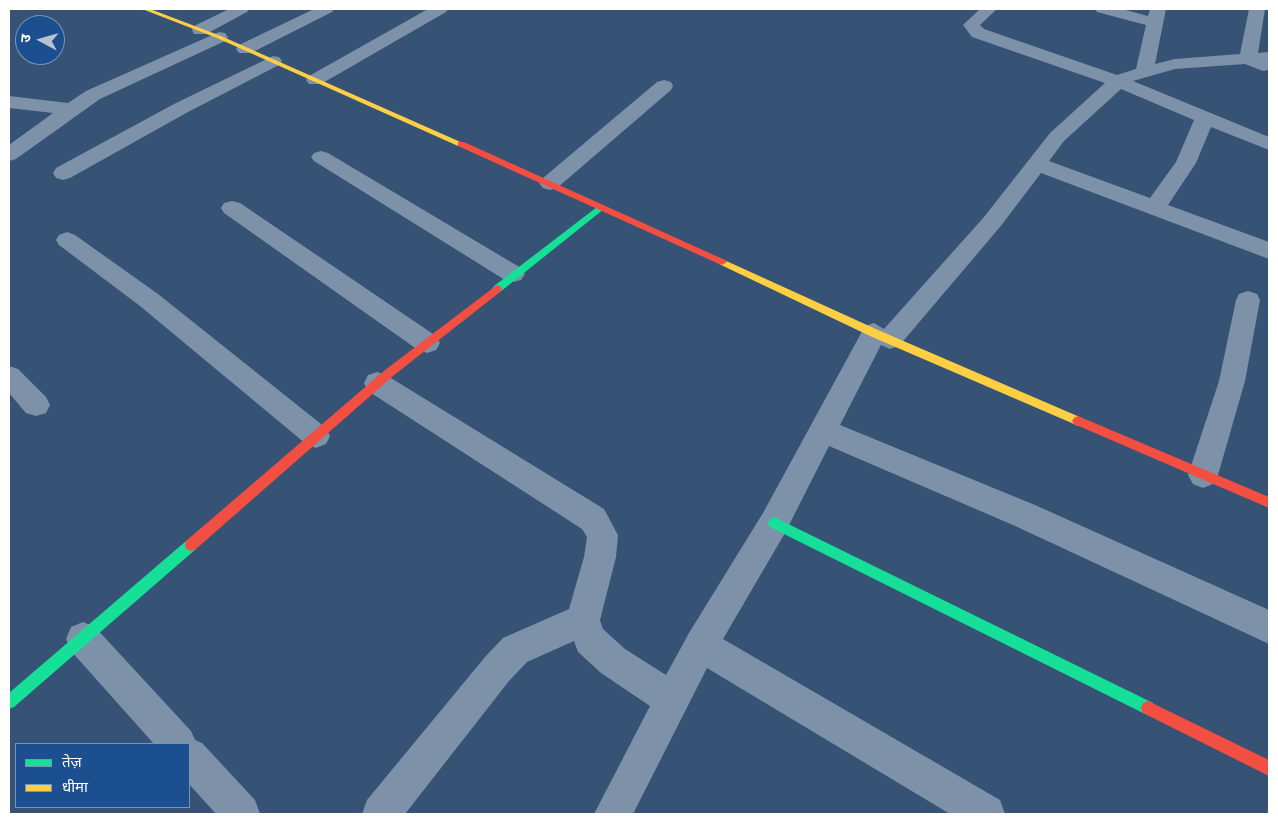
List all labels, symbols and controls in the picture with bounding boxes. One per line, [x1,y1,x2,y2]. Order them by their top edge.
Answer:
north arrow [15,15,65,65]
text: उ [16,33,36,44]
legend [15,743,190,808]
text: तेज़ [62,752,82,773]
text: धीमा [62,777,88,798]

